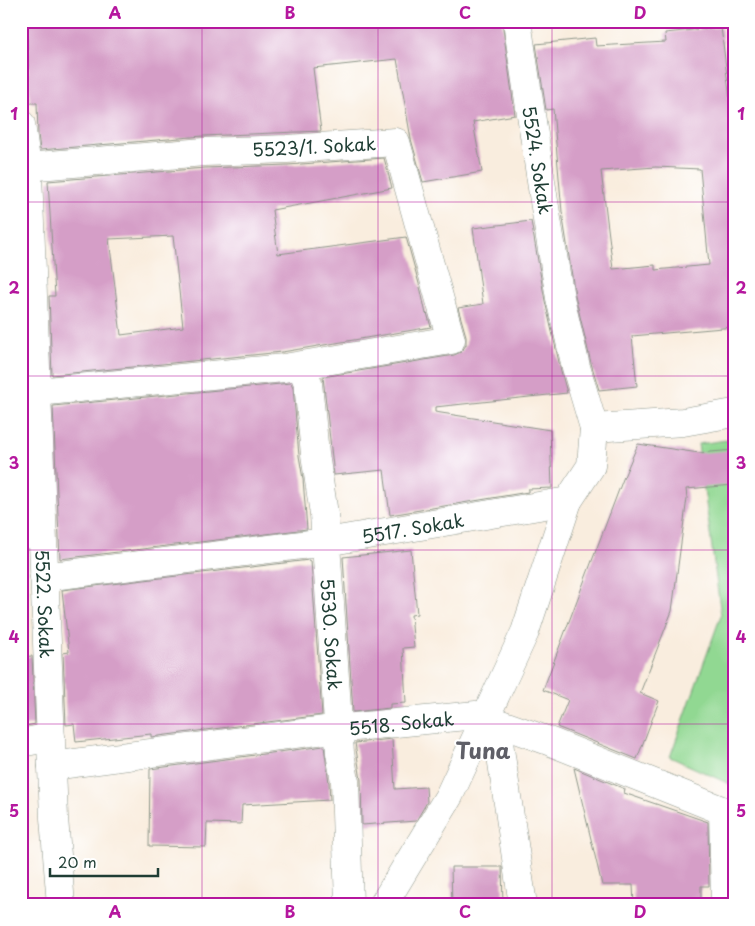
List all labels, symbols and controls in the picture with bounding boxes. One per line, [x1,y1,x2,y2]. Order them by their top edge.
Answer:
text: A [109,0,122,24]
text: B [285,0,296,24]
text: C [459,0,471,24]
text: D [634,0,646,24]
text: 1 [10,101,18,125]
text: 1 [737,101,745,125]
street label: 5524. Sokak [516,104,560,216]
street label: 5523/1. Sokak [251,129,377,163]
text: 2 [8,275,20,299]
text: 2 [735,275,747,299]
text: 3 [9,450,19,474]
text: 3 [736,450,746,474]
street label: 5517. Sokak [359,505,466,549]
street label: 5522. Sokak [30,549,61,659]
street label: 5530. Sokak [315,578,349,691]
text: 4 [9,624,20,648]
text: 4 [736,624,747,648]
street label: 5518. Sokak [348,704,455,741]
district label: Tuna [456,733,511,766]
text: 5 [9,798,19,822]
text: 5 [736,798,746,822]
scale bar [50,846,158,878]
text: 20 m [58,850,97,873]
text: A [109,899,122,923]
text: B [285,899,296,923]
text: C [459,899,471,923]
text: D [634,899,646,923]

